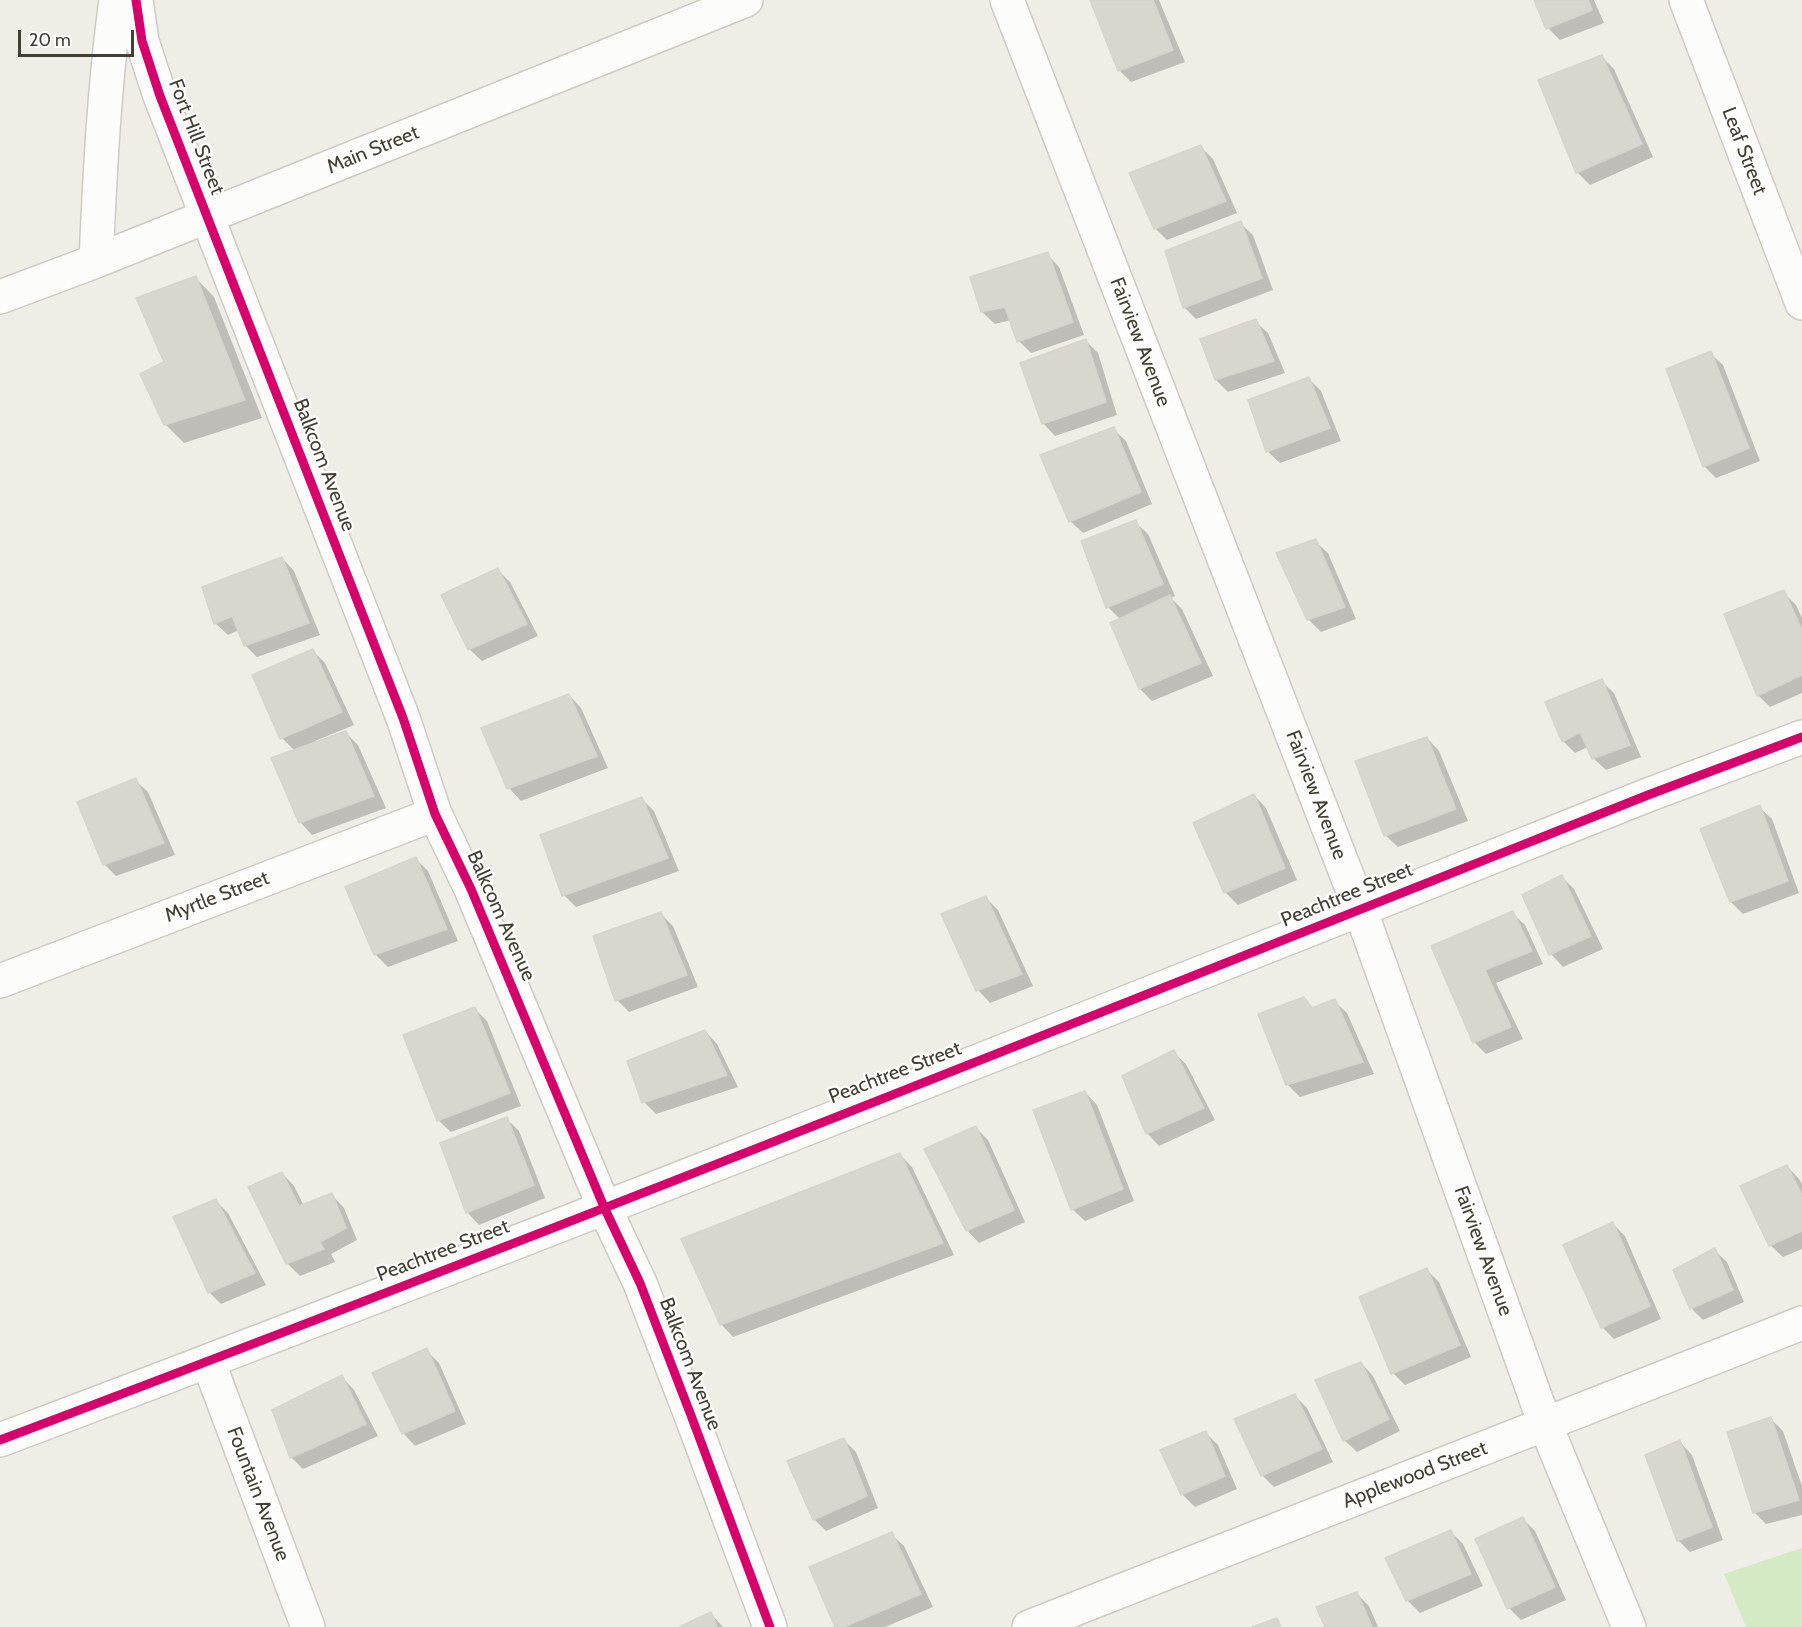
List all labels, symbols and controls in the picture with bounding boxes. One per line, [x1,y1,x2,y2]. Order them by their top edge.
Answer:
scale bar [21,18,136,56]
text: 20 m [29,29,71,51]
street label: Fort Hill Street [163,76,229,198]
street label: Leaf Street [1716,104,1772,198]
street label: Main Street [324,121,422,179]
street label: Fairview Avenue [1104,274,1176,410]
street label: Balkcom Avenue [288,395,360,535]
street label: Fairview Avenue [1280,727,1352,863]
street label: Balkcom Avenue [462,847,540,985]
street label: Peachtree Street [1278,858,1416,932]
street label: Myrtle Street [161,866,273,928]
street label: Peachtree Street [825,1037,965,1109]
street label: Fairview Avenue [1448,1183,1518,1319]
street label: Peachtree Street [373,1215,513,1287]
street label: Balkcom Avenue [654,1294,726,1434]
street label: Fountain Avenue [221,1424,295,1564]
street label: Applewood Street [1339,1436,1491,1514]

